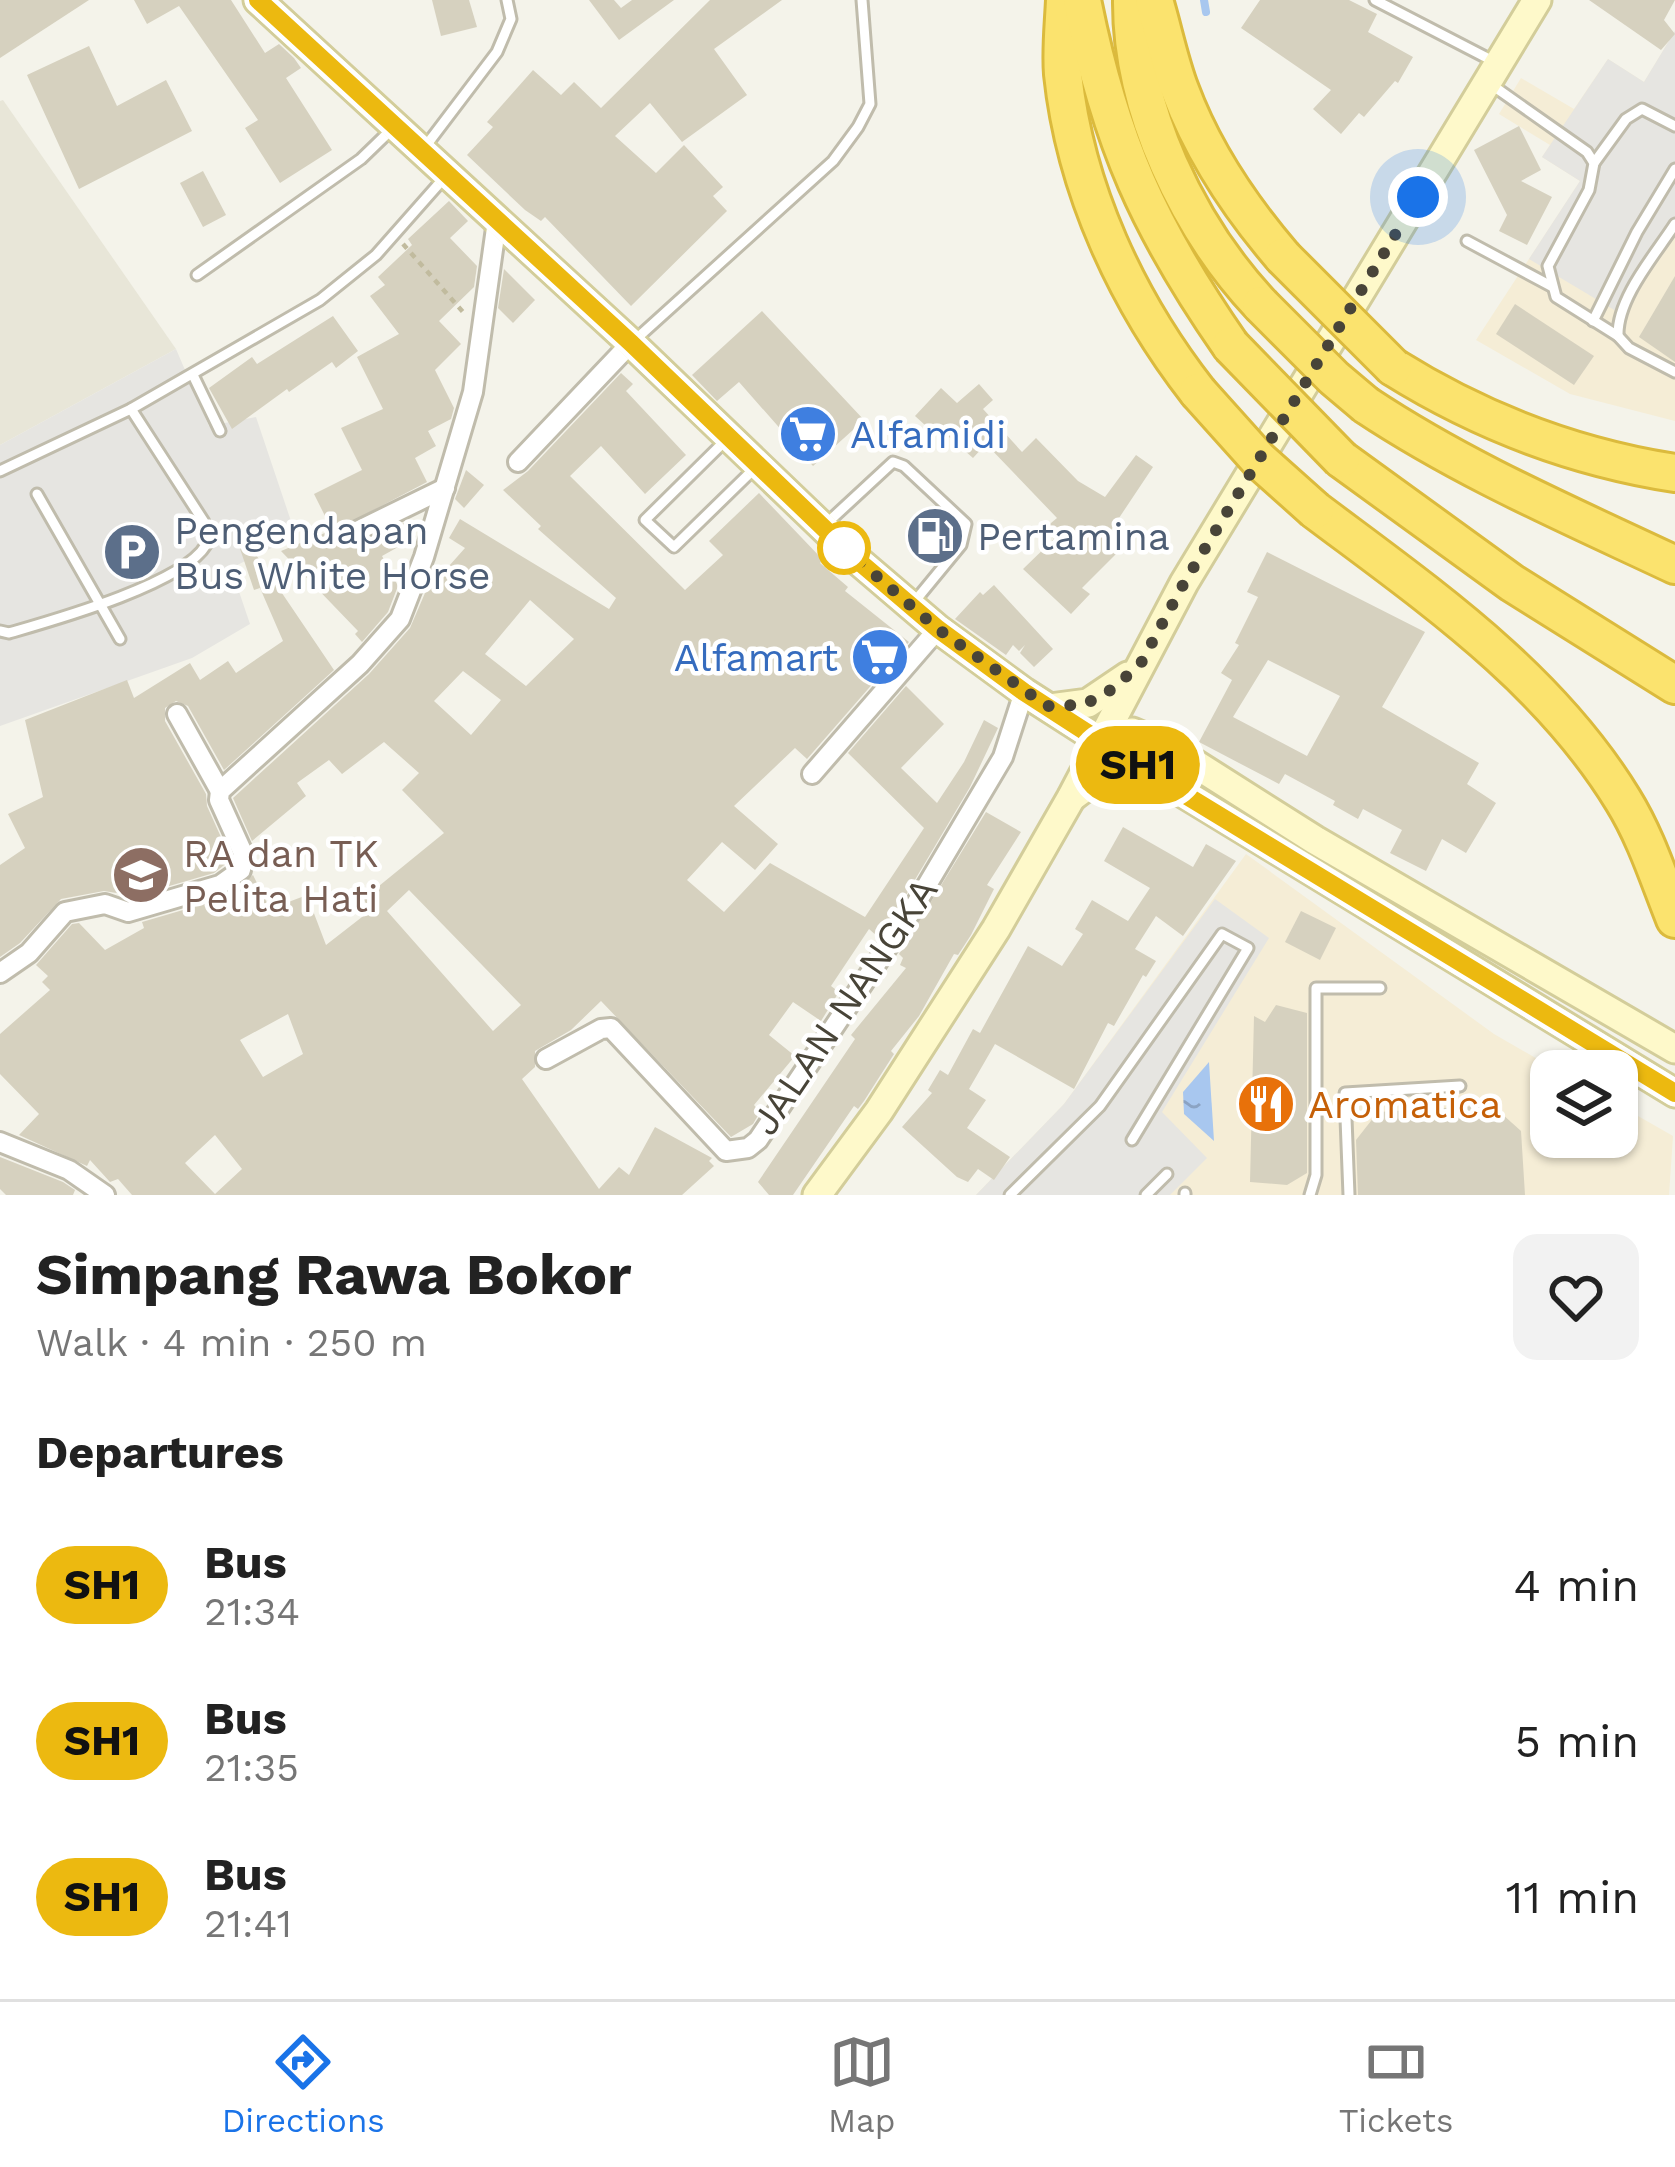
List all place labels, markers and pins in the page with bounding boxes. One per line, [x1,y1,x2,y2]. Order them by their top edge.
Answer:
supermarket icon: Alfamidi [777,403,839,465]
place label: Alfamidi [850,412,1006,457]
fuel station icon: Pertamina [904,505,966,567]
place label: Pengendapan Bus White Horse [174,508,490,598]
place label: Pertamina [977,514,1170,559]
parking icon: Pengendapan Bus White Horse [101,521,163,583]
unlabelled marker [819,523,869,573]
supermarket icon: Alfamart [849,626,911,688]
place label: Alfamart [674,635,838,680]
place label: RA dan TK Pelita Hati [183,831,378,921]
school or university icon: RA dan TK Pelita Hati [110,844,172,906]
restaurant icon: Aromatica [1235,1073,1297,1135]
place label: Aromatica [1308,1082,1502,1127]

